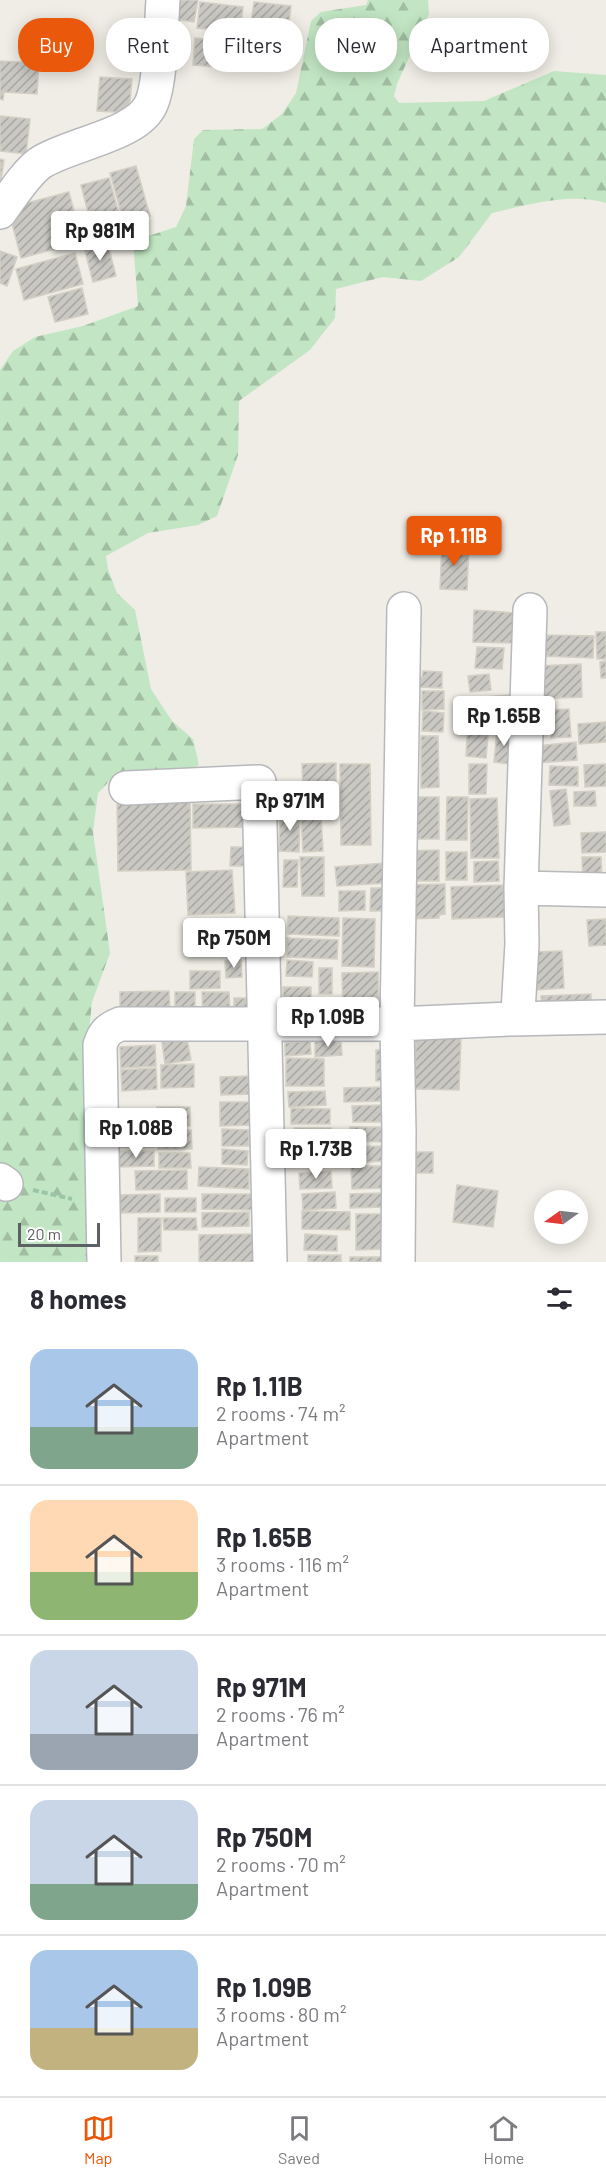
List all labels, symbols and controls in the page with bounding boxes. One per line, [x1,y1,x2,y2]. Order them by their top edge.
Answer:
chip: Buy [18,18,94,72]
chip: Rent [106,18,191,72]
chip: Filters [203,18,303,72]
chip: New [315,18,397,72]
chip: Apartment [409,18,549,72]
pin: Rp 981M [45,211,155,262]
text: Rp 981M [65,218,135,242]
pin: Rp 1.11B [392,516,516,567]
text: Rp 1.11B [421,523,487,547]
pin: Rp 1.65B [442,696,566,747]
text: Rp 1.65B [467,703,541,727]
pin: Rp 971M [235,781,345,832]
text: Rp 971M [255,788,325,812]
pin: Rp 750M [179,918,289,969]
text: Rp 750M [197,925,271,949]
pin: Rp 1.09B [266,997,390,1048]
text: Rp 1.09B [291,1004,365,1028]
pin: Rp 1.08B [74,1108,198,1159]
text: Rp 1.08B [99,1115,173,1139]
pin: Rp 1.73B [254,1129,378,1180]
text: Rp 1.73B [279,1136,353,1160]
north arrow [534,1190,588,1244]
map controls [534,1190,588,1244]
scale bar [18,1220,100,1248]
text: 20 m [27,1224,61,1243]
icon: filters [543,1282,576,1315]
text: 8 homes [30,1283,127,1314]
text: Rp 1.11B [216,1370,303,1401]
icon: home [78,1373,150,1445]
text: 2 rooms · 74 m² [216,1401,346,1425]
text: Apartment [216,1425,309,1449]
text: Rp 1.65B [216,1521,312,1552]
icon: home [78,1524,150,1596]
text: 3 rooms · 116 m² [216,1552,349,1576]
text: Apartment [216,1576,309,1600]
text: Rp 971M [216,1671,307,1702]
icon: home [78,1674,150,1746]
text: 2 rooms · 76 m² [216,1702,345,1726]
text: Apartment [216,1726,309,1750]
text: Rp 750M [216,1821,312,1852]
icon: home [78,1824,150,1896]
text: 2 rooms · 70 m² [216,1852,346,1876]
text: Apartment [216,1876,309,1900]
text: Rp 1.09B [216,1971,312,2002]
icon: home [78,1974,150,2046]
text: 3 rooms · 80 m² [216,2002,346,2026]
text: Apartment [216,2026,309,2050]
tab: Map [82,2112,115,2167]
tab: Saved [278,2112,320,2167]
tab: Home [483,2112,524,2167]

